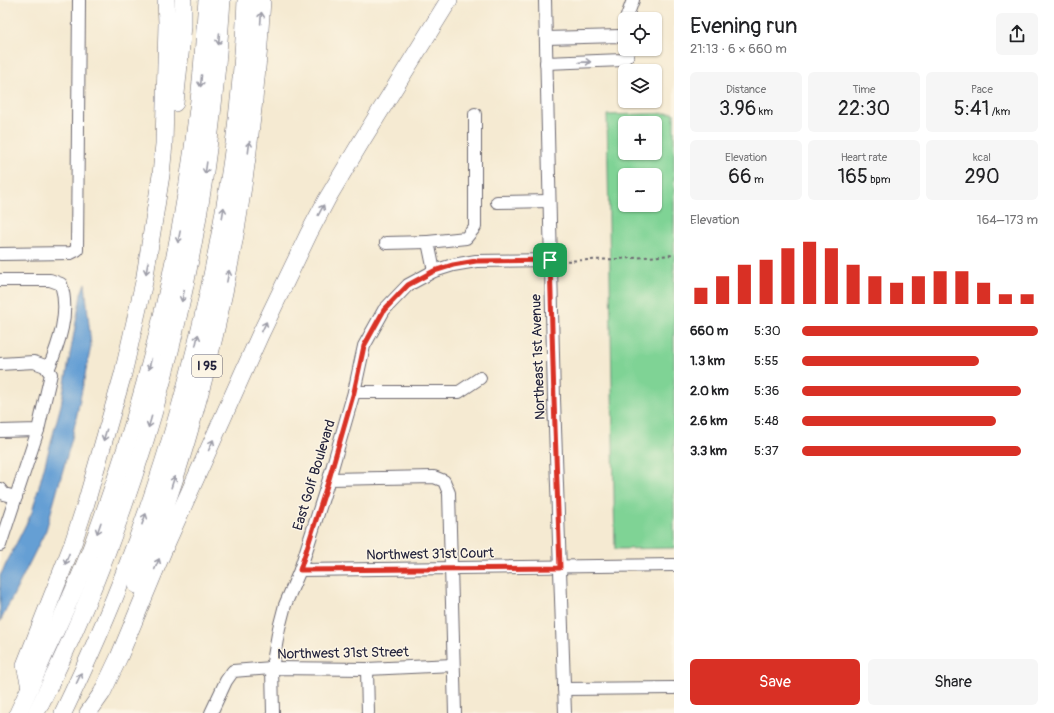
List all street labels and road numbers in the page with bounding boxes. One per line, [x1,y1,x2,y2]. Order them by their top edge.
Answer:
street label: Northeast 1st Avenue [527,294,549,420]
road number: I 95 [192,355,222,377]
street label: East Golf Boulevard [289,418,339,532]
street label: Northwest 31st Court [366,544,494,564]
street label: Northwest 31st Street [277,643,409,663]

